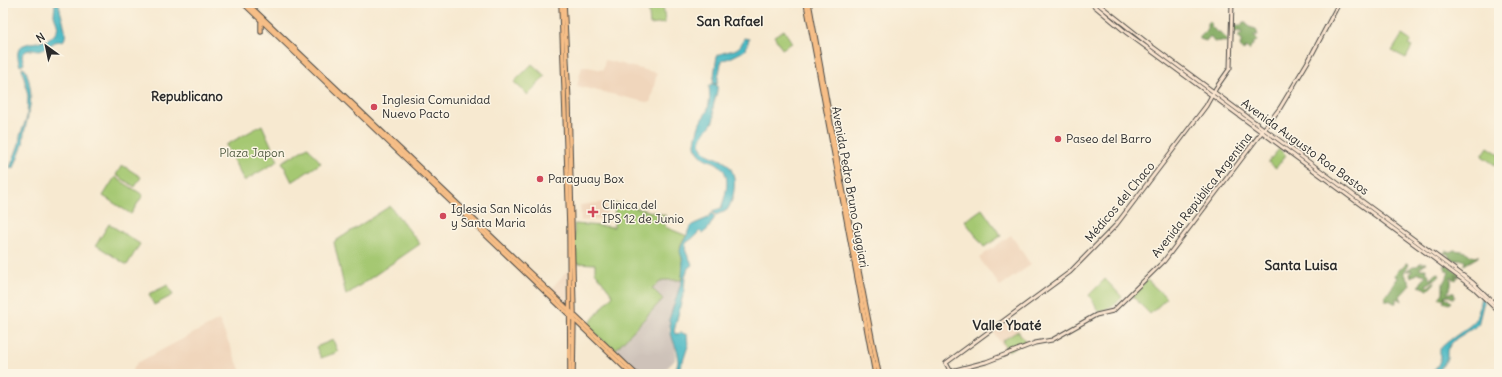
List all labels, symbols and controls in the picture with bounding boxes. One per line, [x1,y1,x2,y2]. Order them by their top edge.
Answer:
district label: San Rafael [696,12,764,30]
north arrow [26,26,66,66]
text: N [34,30,48,46]
district label: Republicano [151,88,223,105]
place label: Inglesia Comunidad Nuevo Pacto [382,92,490,121]
street label: Avenida Augusto Roa Bastos [1239,95,1372,198]
marker: Inglesia Comunidad Nuevo Pacto [369,102,379,112]
street label: Avenida Pedro Bruno Guggiari [829,105,872,269]
street label: Avenida República Argentina [1148,129,1255,260]
place label: Paseo del Barro [1066,131,1152,146]
marker: Paseo del Barro [1053,134,1063,144]
park label: Plaza Japon [219,145,285,160]
street label: Médicos del Chaco [1082,158,1158,245]
place label: Paraguay Box [548,171,624,186]
marker: Paraguay Box [535,174,545,184]
place label: Clinica del IPS 12 de Junio [602,197,684,226]
place label: Iglesia San Nicolás y Santa Maria [451,201,552,230]
marker: Clinica del IPS 12 de Junio [587,206,599,218]
marker: Iglesia San Nicolás y Santa Maria [438,211,448,221]
district label: Santa Luisa [1265,256,1337,274]
district label: Valle Ybaté [973,316,1042,334]

